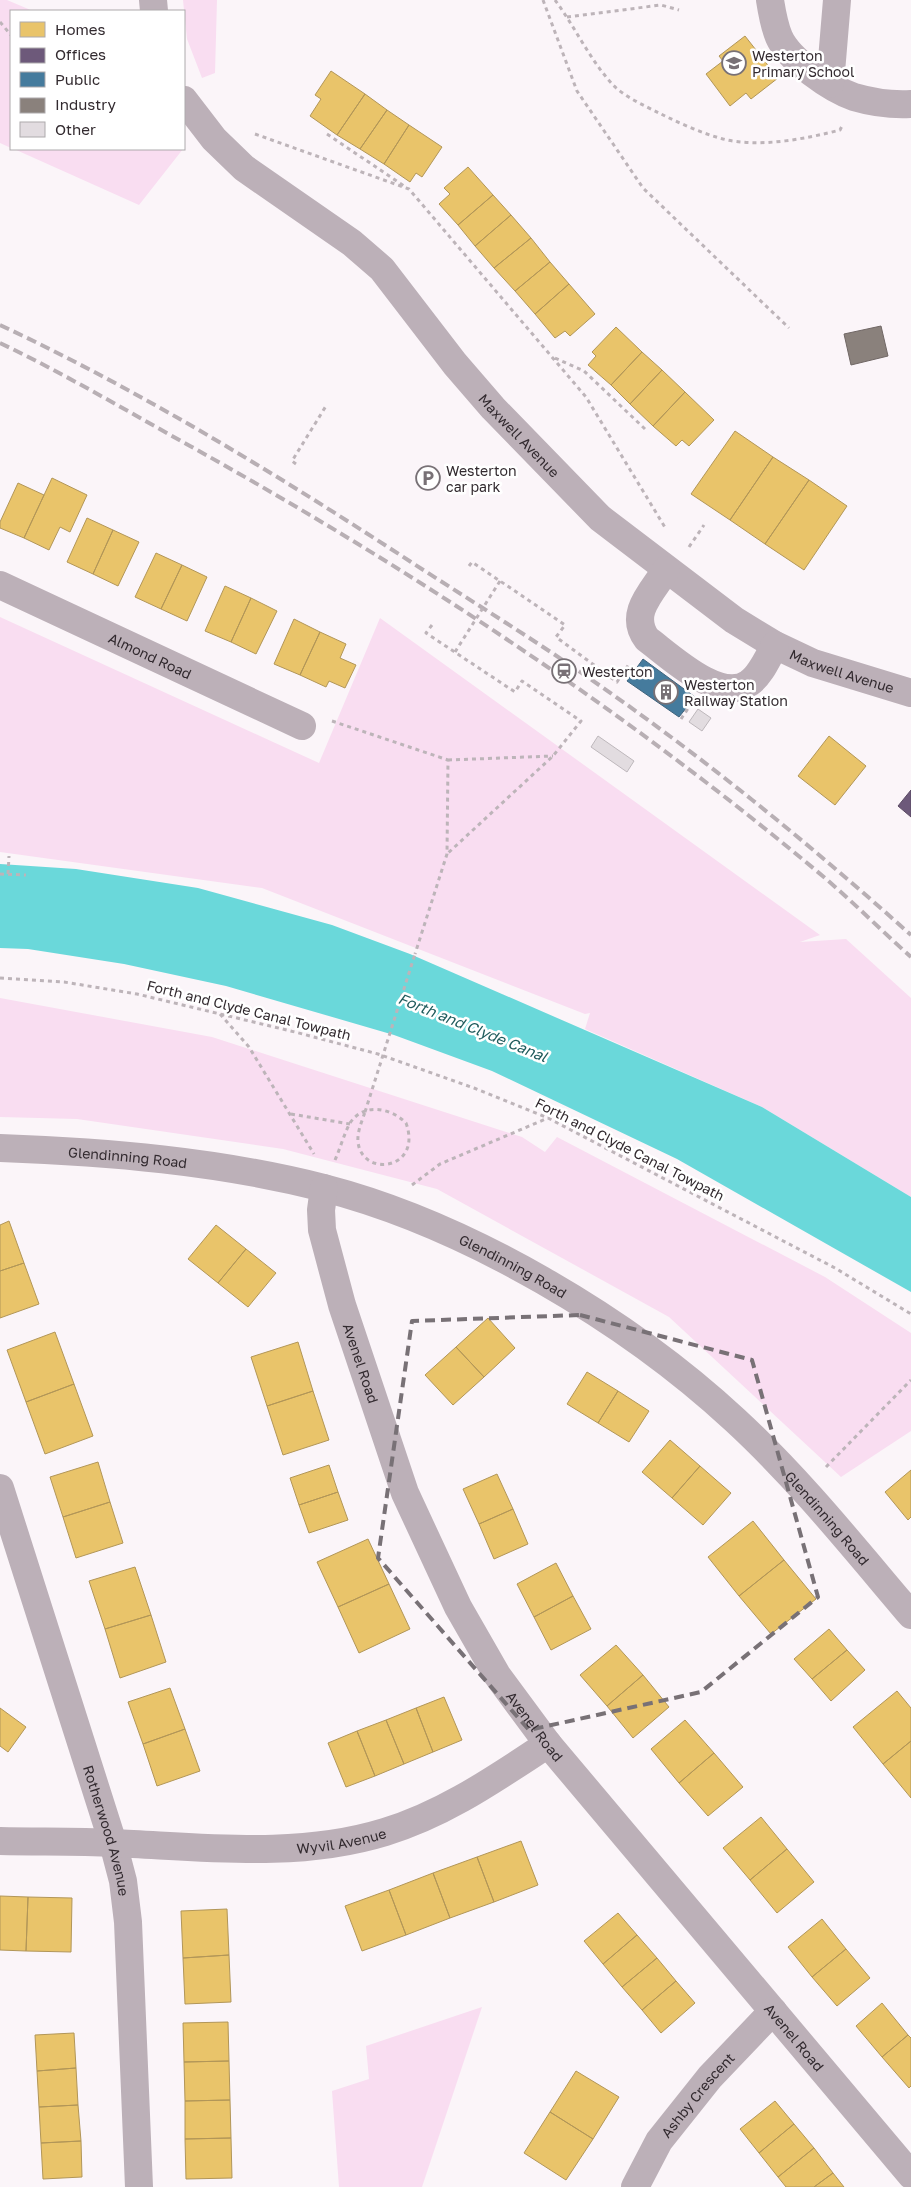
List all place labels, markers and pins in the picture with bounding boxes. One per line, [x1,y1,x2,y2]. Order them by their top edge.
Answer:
place label: Westerton Primary School [752,47,854,80]
school or university icon: Westerton Primary School [721,50,747,76]
place label: Westerton car park [446,462,517,495]
parking icon: Westerton car park [415,465,441,491]
station icon: Westerton [551,658,577,684]
place label: Westerton [582,663,653,680]
place label: Westerton Railway Station [684,676,788,709]
building icon: Westerton Railway Station [653,679,679,705]

